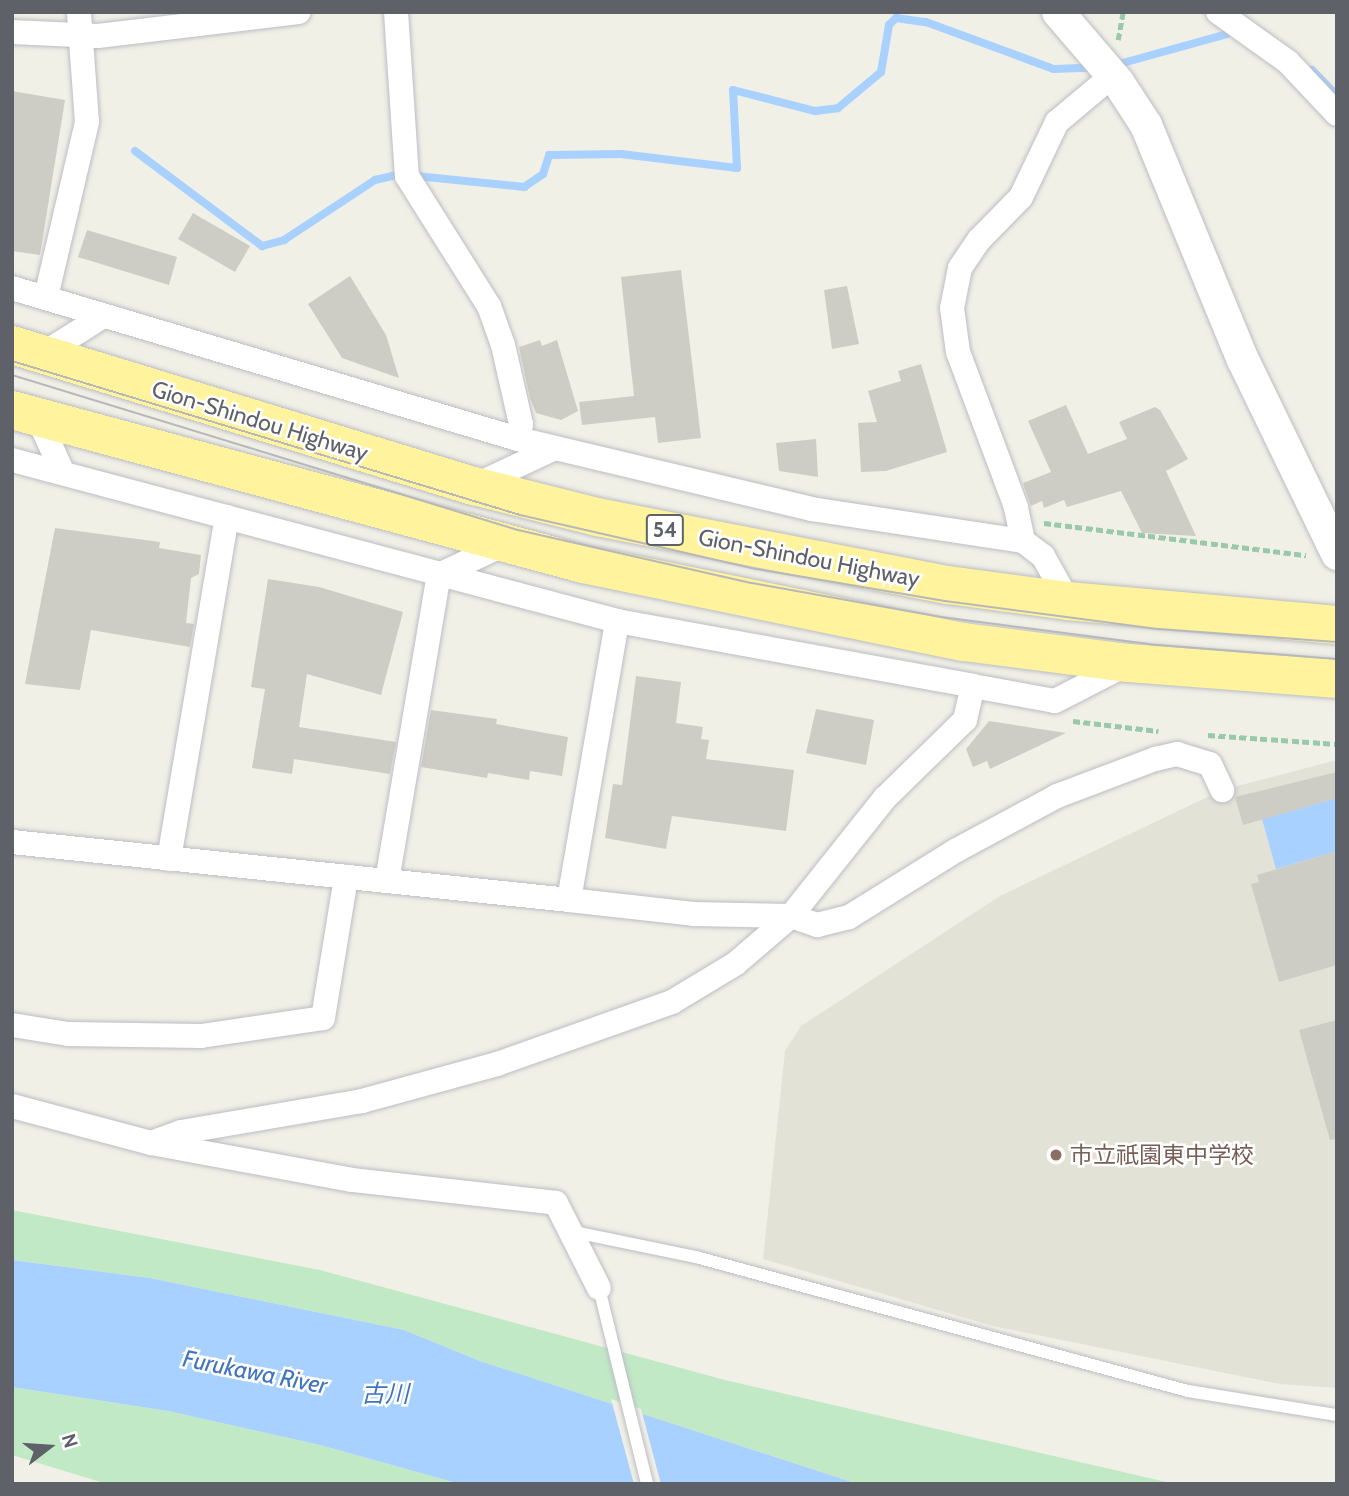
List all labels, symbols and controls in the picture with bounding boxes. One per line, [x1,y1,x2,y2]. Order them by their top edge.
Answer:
street label: Gion-Shindou Highway [149,375,371,467]
road number: 54 [646,512,684,548]
street label: Gion-Shindou Highway [696,523,922,593]
place label: 市立祇園東中学校 [1070,1141,1254,1169]
marker: 市立祇園東中学校 [1048,1147,1064,1163]
water label: Furukawa River [180,1344,330,1400]
water label: 古川 [361,1380,409,1408]
north arrow [14,1412,84,1482]
text: N [57,1431,83,1451]

